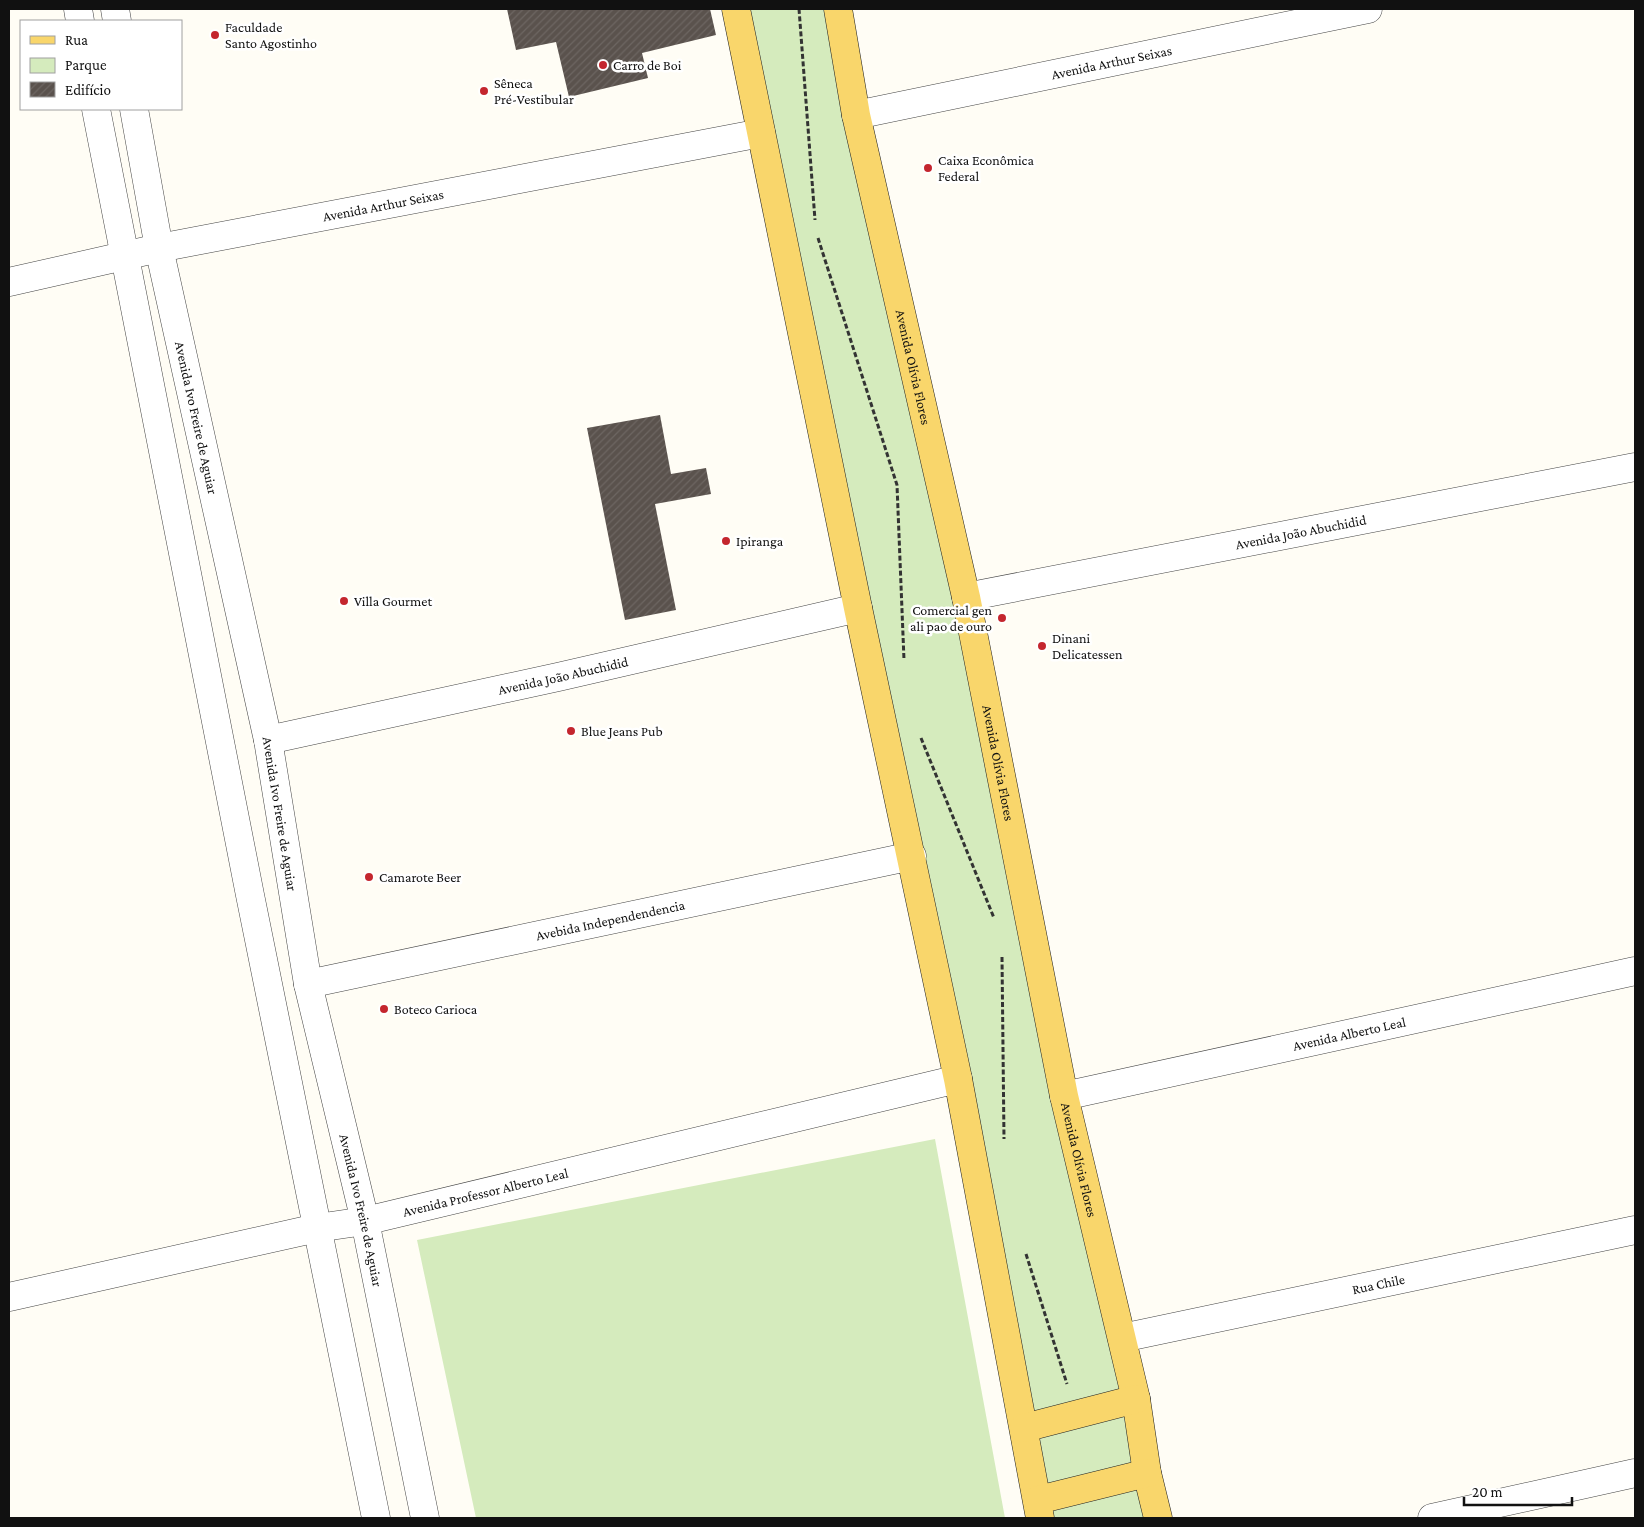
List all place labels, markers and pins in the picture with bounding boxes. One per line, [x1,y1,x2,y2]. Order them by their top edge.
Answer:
place label: Faculdade Santo Agostinho [225,19,317,51]
marker: Faculdade Santo Agostinho [209,29,221,41]
place label: Carro de Boi [613,57,682,73]
marker: Carro de Boi [597,59,609,71]
place label: Sêneca Pré-Vestibular [494,75,574,107]
marker: Sêneca Pré-Vestibular [478,85,490,97]
place label: Caixa Econômica Federal [938,152,1034,184]
marker: Caixa Econômica Federal [922,162,934,174]
place label: Ipiranga [736,533,784,549]
marker: Ipiranga [720,535,732,547]
place label: Villa Gourmet [354,593,433,609]
marker: Villa Gourmet [338,595,350,607]
place label: Comercial gen ali pao de ouro [910,602,992,634]
marker: Comercial gen ali pao de ouro [996,612,1008,624]
place label: Dinani Delicatessen [1052,630,1123,662]
marker: Dinani Delicatessen [1036,640,1048,652]
place label: Blue Jeans Pub [581,723,663,739]
marker: Blue Jeans Pub [565,725,577,737]
place label: Camarote Beer [379,869,461,885]
marker: Camarote Beer [363,871,375,883]
place label: Boteco Carioca [394,1001,478,1017]
marker: Boteco Carioca [378,1003,390,1015]

